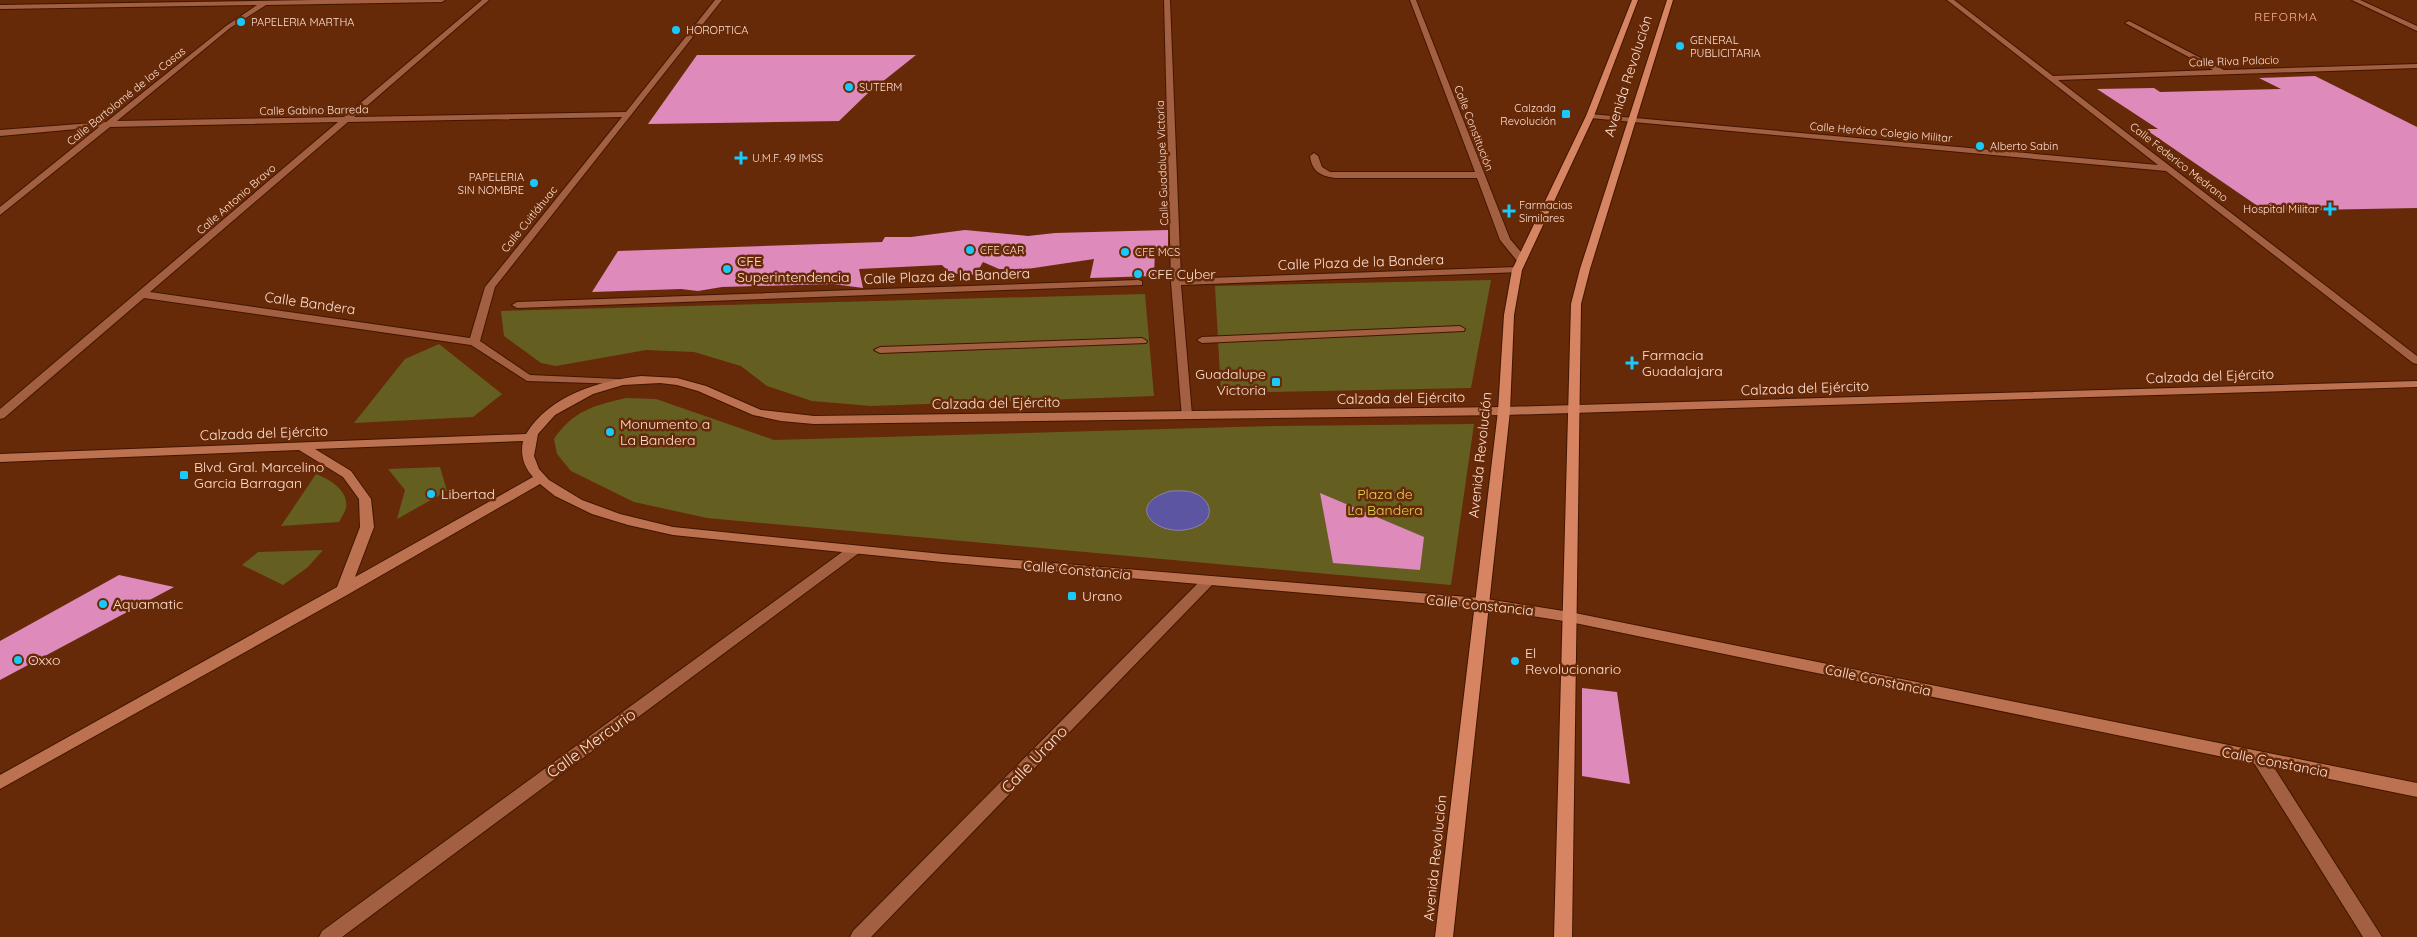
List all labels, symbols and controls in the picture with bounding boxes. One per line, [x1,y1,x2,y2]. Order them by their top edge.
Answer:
district label: REFORMA [2254,9,2318,24]
street label: Avenida Revolución [1600,13,1656,139]
place label: PAPELERIA MARTHA [251,15,354,29]
marker: PAPELERIA MARTHA [235,16,247,28]
place label: HOROPTICA [686,23,748,37]
marker: HOROPTICA [670,24,682,36]
place label: GENERAL PUBLICITARIA [1690,33,1761,60]
marker: GENERAL PUBLICITARIA [1674,40,1686,52]
street label: Calle Bartolomé de las Casas [64,44,188,148]
street label: Calle Riva Palacio [2189,52,2280,70]
place label: SUTERM [859,80,902,94]
marker: SUTERM [843,81,855,93]
street label: Calle Constitución [1451,83,1497,173]
street label: Calle Guadalupe Victoria [1153,100,1171,226]
place label: Calzada Revolución [1500,101,1556,128]
street label: Calle Gabino Barreda [259,102,369,118]
marker: Calzada Revolución [1560,108,1572,120]
street label: Calle Heróico Colegio Militar [1809,119,1954,145]
street label: Calle Federico Medrano [2127,119,2231,205]
place label: Alberto Sabin [1990,139,2058,153]
marker: Alberto Sabin [1974,140,1986,152]
marker: U.M.F. 49 IMSS [734,151,748,165]
place label: U.M.F. 49 IMSS [752,151,823,165]
street label: Calle Antonio Bravo [194,161,279,237]
place label: PAPELERIA SIN NOMBRE [458,170,524,197]
marker: PAPELERIA SIN NOMBRE [528,177,540,189]
street label: Calle Cuitláhuac [498,183,560,255]
place label: Farmacias Similares [1519,198,1572,225]
place label: Hospital Militar [2243,202,2320,216]
marker: Hospital Militar [2323,202,2337,216]
marker: Farmacias Similares [1503,205,1515,217]
place label: CFE CAR [980,243,1024,257]
marker: CFE CAR [964,244,976,256]
place label: CFE MCS [1135,245,1180,259]
marker: CFE MCS [1119,246,1131,258]
street label: Calle Plaza de la Bandera [1278,250,1444,274]
place label: CFE Superintendencia [737,252,850,286]
marker: CFE Superintendencia [721,263,733,275]
street label: Calle Plaza de la Bandera [864,264,1030,288]
place label: CFE Cyber [1148,265,1216,283]
marker: CFE Cyber [1132,268,1144,280]
street label: Calle Bandera [263,288,357,318]
place label: Farmacia Guadalajara [1642,346,1723,380]
marker: Farmacia Guadalajara [1626,357,1638,369]
place label: Guadalupe Victoria [1195,365,1266,399]
street label: Calzada del Ejército [2146,365,2274,387]
marker: Guadalupe Victoria [1270,376,1282,388]
street label: Calzada del Ejército [1741,377,1869,399]
street label: Calzada del Ejército [1337,388,1465,408]
street label: Avenida Revolución [1464,391,1496,519]
street label: Calzada del Ejército [932,393,1060,413]
place label: Monumento a La Bandera [620,415,710,449]
street label: Calzada del Ejército [200,422,328,444]
marker: Monumento a La Bandera [604,426,616,438]
place label: Blvd. Gral. Marcelino Garcia Barragan [194,458,324,492]
marker: Blvd. Gral. Marcelino Garcia Barragan [178,469,190,481]
place label: Libertad [441,485,495,503]
park label: Plaza de La Bandera [1347,485,1423,519]
marker: Libertad [425,488,437,500]
street label: Calle Constancia [1022,556,1132,584]
place label: Urano [1082,587,1122,605]
marker: Urano [1066,590,1078,602]
street label: Calle Constancia [1425,590,1535,620]
place label: Aquamatic [113,595,183,613]
marker: Aquamatic [97,598,109,610]
place label: El Revolucionario [1525,644,1621,678]
place label: Oxxo [28,651,60,669]
marker: Oxxo [12,654,24,666]
marker: El Revolucionario [1509,655,1521,667]
street label: Calle Constancia [1823,660,1933,700]
street label: Calle Mercurio [542,704,640,782]
street label: Calle Urano [997,721,1071,797]
street label: Calle Constancia [2220,743,2330,781]
street label: Avenida Revolución [1419,794,1451,922]

